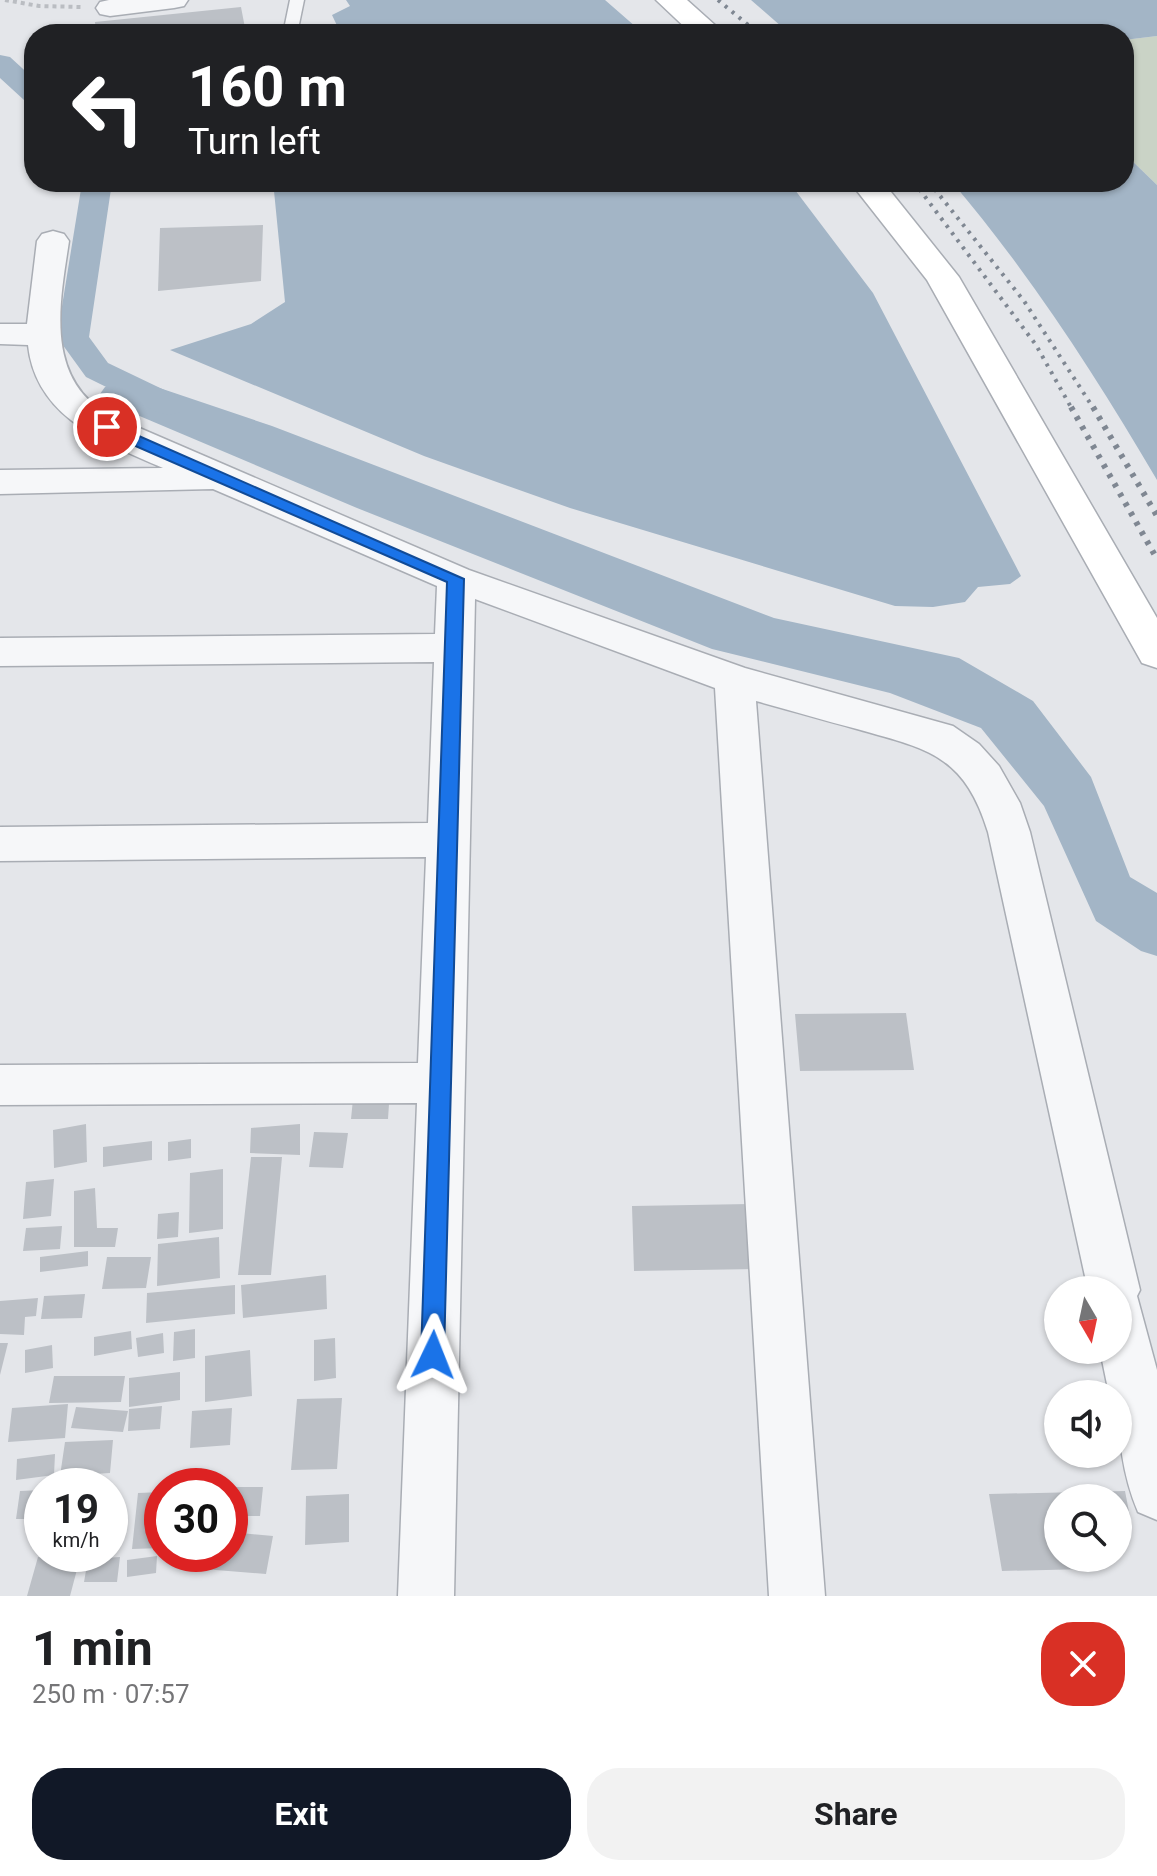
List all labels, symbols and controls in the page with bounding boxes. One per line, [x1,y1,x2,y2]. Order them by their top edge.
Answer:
text: 160 m [188,54,347,120]
icon: left [56,56,160,160]
text: Turn left [188,121,321,163]
pin [73,393,141,461]
icon: arrive [85,405,129,449]
north arrow [1044,1276,1132,1364]
map controls [1044,1276,1132,1572]
position arrow [391,1313,475,1397]
button: sound [1044,1380,1132,1468]
speed limit sign: 30 [144,1468,248,1572]
button: search [1044,1484,1132,1572]
text: 19 [53,1486,99,1533]
text: km/h [53,1528,99,1552]
text: 1 min [32,1620,153,1677]
button: close [1041,1622,1125,1706]
text: 250 m · 07:57 [32,1679,190,1709]
button: Exit [32,1768,571,1860]
button: Share [587,1768,1125,1860]

